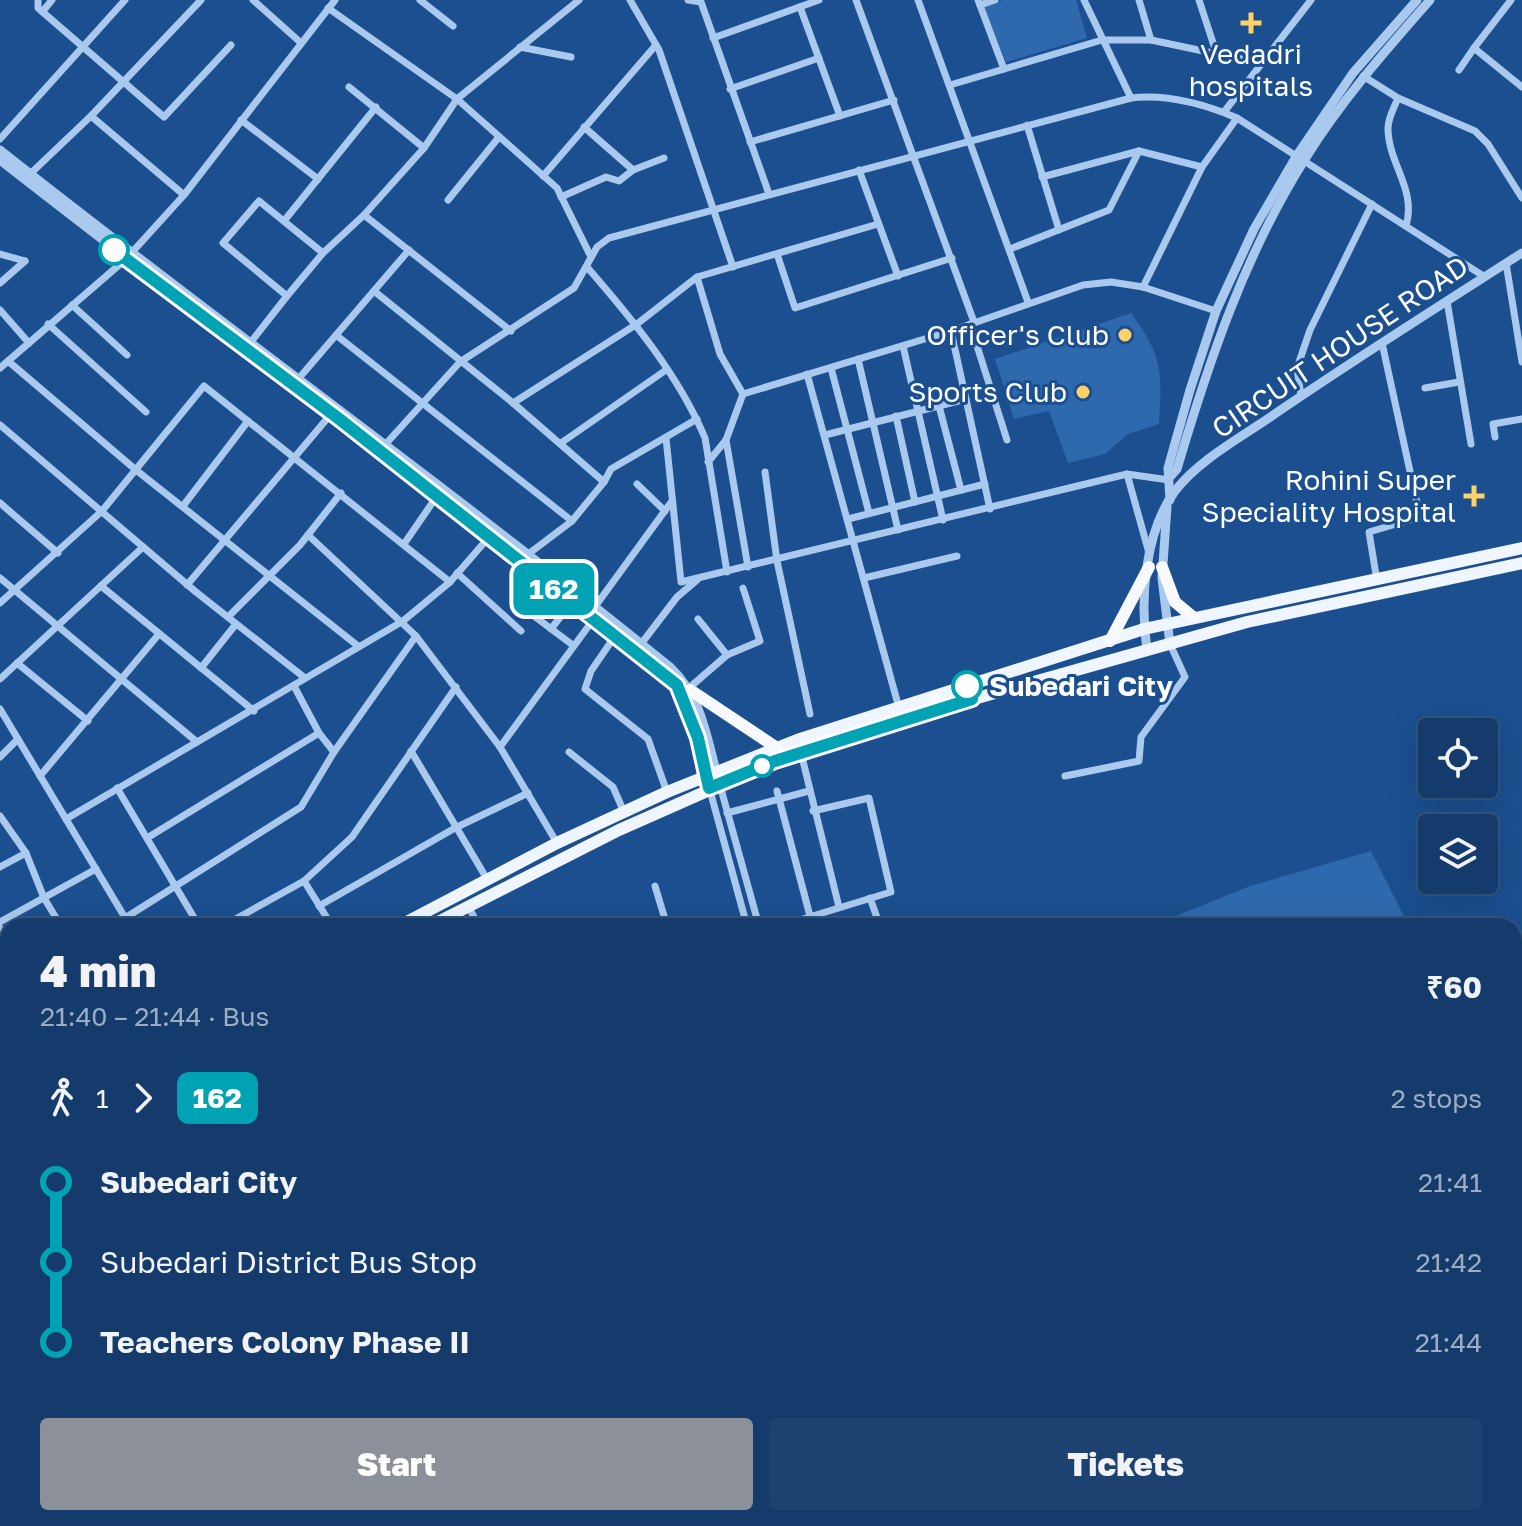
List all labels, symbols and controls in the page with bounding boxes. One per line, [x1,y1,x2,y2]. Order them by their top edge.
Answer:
marker: Vedadri hospitals [1240,12,1262,34]
place label: Vedadri hospitals [1189,37,1313,102]
unlabelled marker [99,235,129,265]
street label: CIRCUIT HOUSE ROAD [1206,249,1474,445]
place label: Officer's Club [926,318,1109,351]
marker: Officer's Club [1116,326,1134,344]
place label: Sports Club [908,375,1067,408]
marker: Sports Club [1074,383,1092,401]
place label: Rohini Super Speciality Hospital [1202,463,1456,528]
marker: Rohini Super Speciality Hospital [1463,485,1485,507]
line badge: 162 [508,563,600,615]
text: 162 [529,572,579,605]
place label: Subedari City [989,669,1173,702]
marker: Subedari City [952,671,982,701]
map controls [1418,718,1498,894]
button: locate [1418,718,1498,798]
unlabelled marker [751,755,773,777]
button: layers [1418,814,1498,894]
text: 4 min [40,944,156,997]
text: ₹60 [1426,969,1482,1005]
text: 21:40 – 21:44 · Bus [40,1001,269,1032]
icon: walk [40,1076,84,1120]
icon: forward [121,1076,165,1120]
text: 162 [193,1081,242,1114]
text: 1 [96,1083,109,1114]
text: 2 stops [1391,1083,1482,1114]
text: Subedari City [100,1164,297,1200]
text: 21:41 [1418,1167,1482,1198]
text: Subedari District Bus Stop [100,1244,477,1280]
text: 21:42 [1416,1247,1482,1278]
text: Teachers Colony Phase II [100,1324,470,1360]
text: 21:44 [1415,1327,1482,1358]
button: Start [40,1418,753,1510]
button: Tickets [769,1418,1482,1510]

